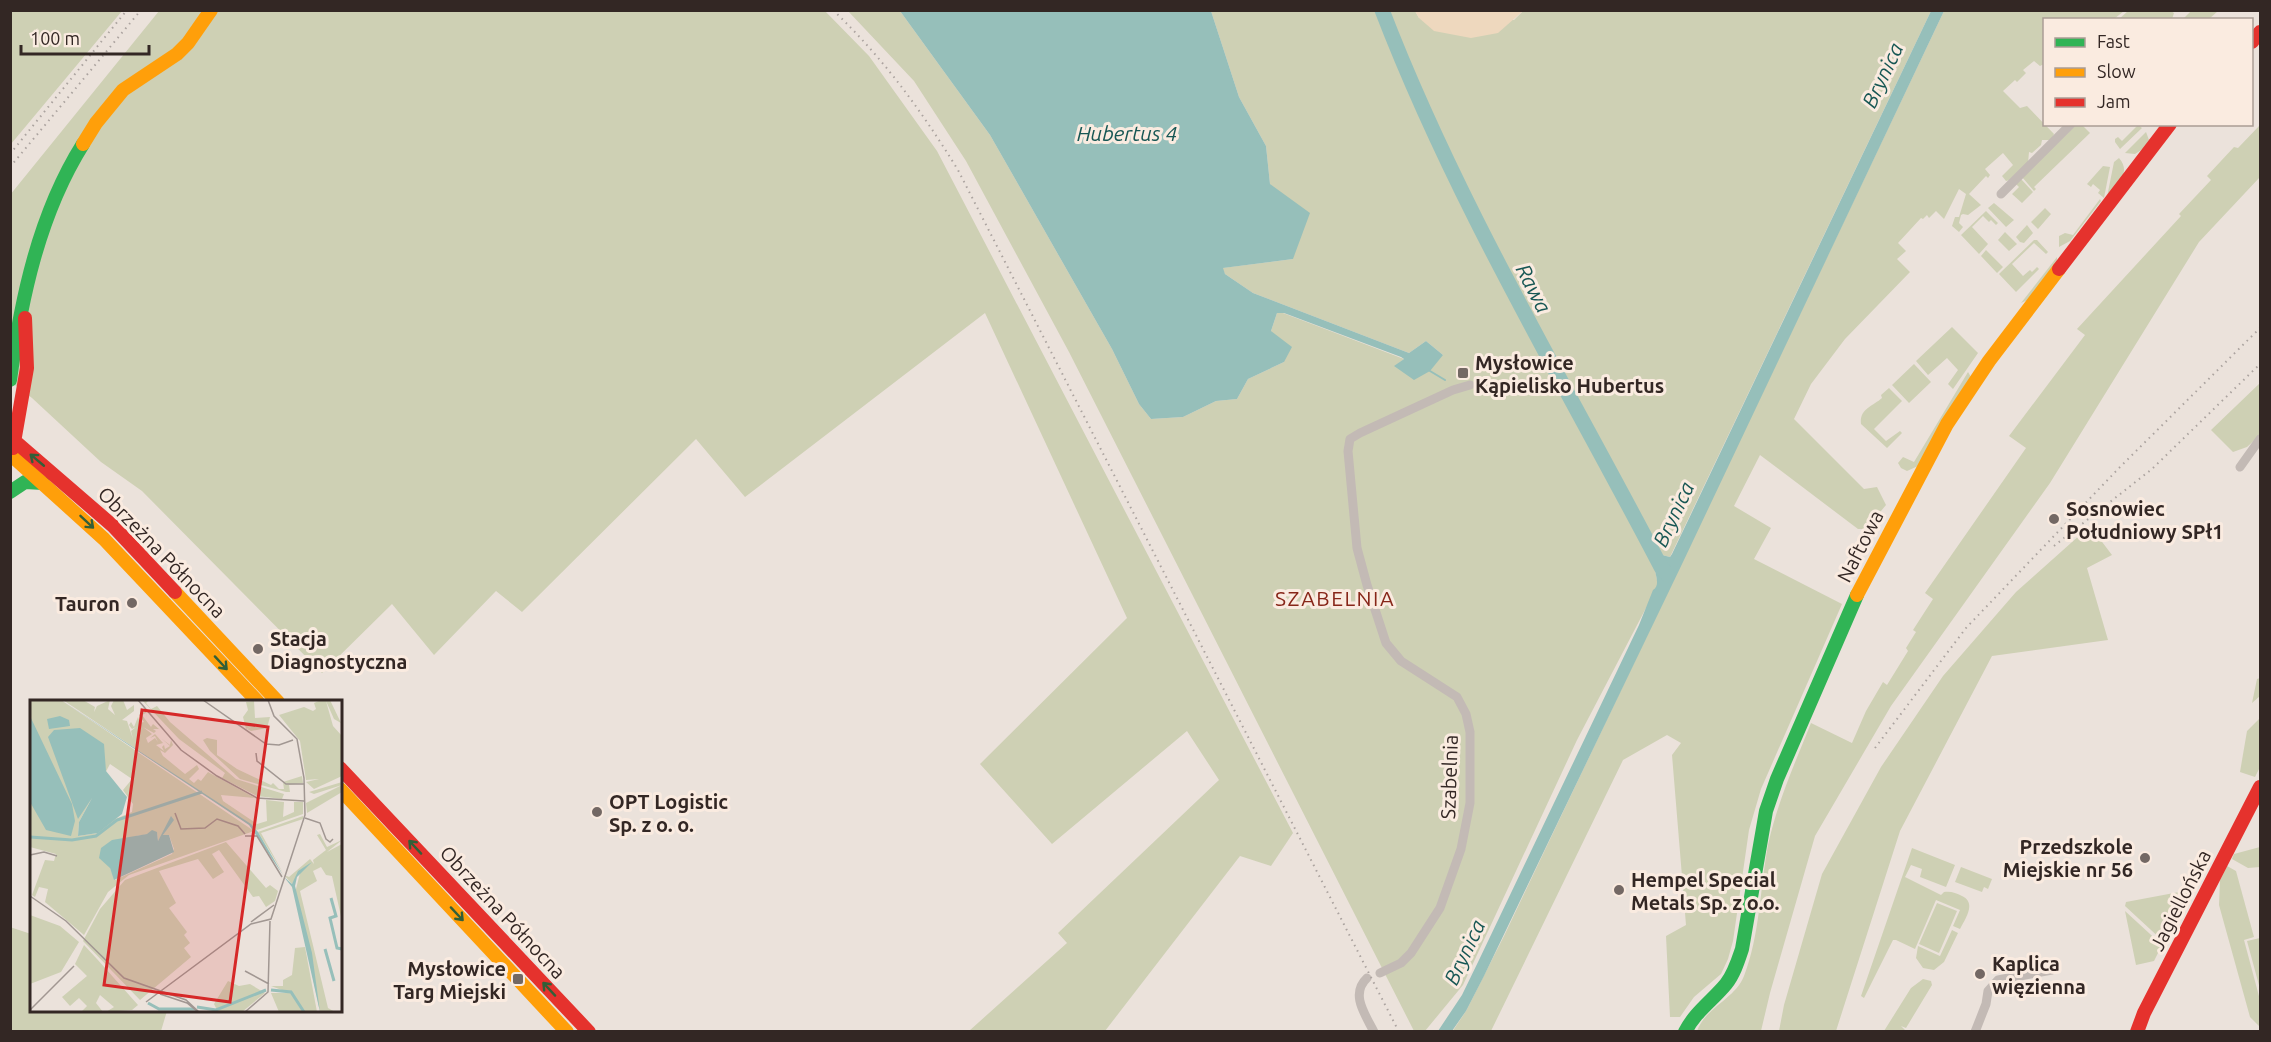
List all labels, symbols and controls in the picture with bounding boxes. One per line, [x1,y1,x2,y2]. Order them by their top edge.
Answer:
scale bar [21,18,148,56]
legend [2043,18,2253,126]
text: 100 m [30,28,80,48]
text: Fast [2097,31,2130,51]
water label: Brynica [1857,39,1907,111]
text: Slow [2097,61,2136,81]
text: Jam [2097,91,2131,111]
water label: Hubertus 4 [1077,121,1177,145]
water label: Rawa [1512,260,1556,316]
place label: Mysłowice Kąpielisko Hubertus [1475,351,1664,397]
marker: Mysłowice Kąpielisko Hubertus [1456,366,1470,380]
one-way arrow [29,453,45,466]
water label: Brynica [1648,478,1698,550]
street label: Obrzeżna Północna [94,482,230,622]
place label: Sosnowiec Południowy SPł1 [2066,497,2224,543]
street label: Naftowa [1832,506,1888,586]
marker: Sosnowiec Południowy SPł1 [2047,512,2061,526]
one-way arrow [79,515,94,529]
district label: SZABELNIA [1275,586,1395,610]
place label: Tauron [55,592,120,615]
marker: Tauron [125,596,139,610]
place label: Stacja Diagnostyczna [270,627,407,673]
marker: Stacja Diagnostyczna [251,642,265,656]
one-way arrow [214,655,228,670]
inset map [30,700,342,1012]
street label: Szabelnia [1436,734,1462,820]
place label: OPT Logistic Sp. z o. o. [609,790,728,836]
marker: OPT Logistic Sp. z o. o. [590,805,604,819]
place label: Przedszkole Miejskie nr 56 [2003,835,2133,881]
one-way arrow [408,840,422,855]
street label: Obrzeżna Północna [436,841,570,983]
street label: Jagiellońska [2145,846,2215,954]
marker: Przedszkole Miejskie nr 56 [2138,851,2152,865]
place label: Hempel Special Metals Sp. z o.o. [1631,868,1779,914]
marker: Hempel Special Metals Sp. z o.o. [1612,883,1626,897]
one-way arrow [449,906,464,921]
water label: Brynica [1439,916,1489,988]
place label: Kaplica więzienna [1992,952,2086,998]
place label: Mysłowice Targ Miejski [393,957,506,1003]
marker: Kaplica więzienna [1973,967,1987,981]
marker: Mysłowice Targ Miejski [511,972,525,986]
one-way arrow [542,982,556,997]

